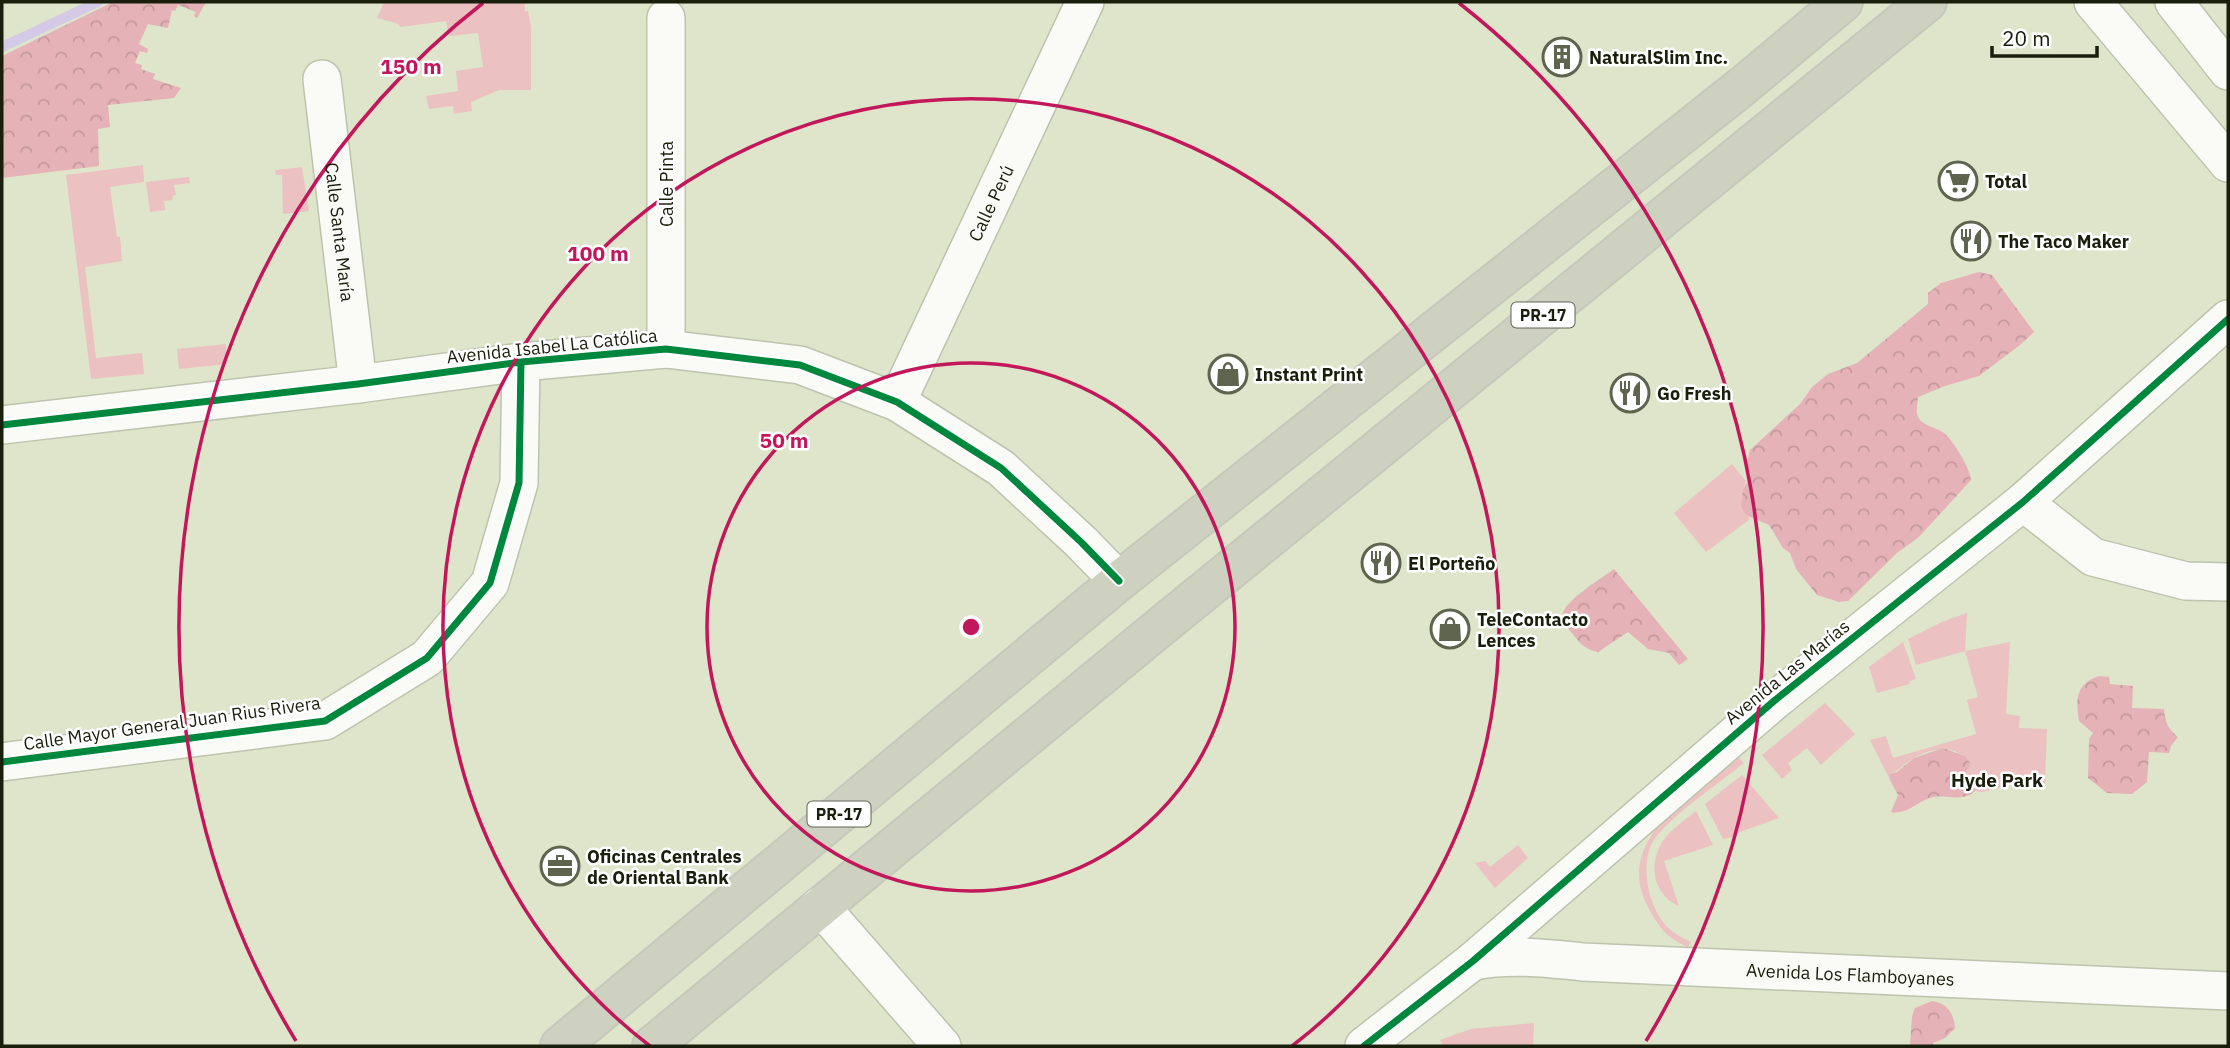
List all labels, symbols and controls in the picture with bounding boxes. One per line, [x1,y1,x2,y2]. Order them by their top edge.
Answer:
scale bar [1992,14,2097,58]
text: 20 m [2002,24,2051,52]
building icon: NaturalSlim Inc. [1541,36,1583,78]
place label: NaturalSlim Inc. [1589,46,1728,69]
text: 150 m [380,52,442,80]
street label: Calle Pinta [655,141,678,227]
supermarket icon: Total [1937,160,1979,202]
street label: Calle Santa María [320,161,360,303]
street label: Calle Perú [963,161,1018,245]
place label: Total [1985,170,2028,193]
restaurant icon: The Taco Maker [1950,220,1992,262]
place label: The Taco Maker [1998,230,2129,253]
text: 100 m [567,239,629,267]
road number: PR-17 [1512,302,1574,328]
street label: Avenida Isabel La Católica [445,323,659,369]
shop icon: Instant Print [1207,353,1249,395]
place label: Instant Print [1255,363,1363,386]
restaurant icon: Go Fresh [1609,372,1651,414]
place label: Go Fresh [1657,382,1731,405]
text: 50 m [760,426,808,454]
restaurant icon: El Porteño [1360,542,1402,584]
place label: El Porteño [1408,552,1495,575]
shop icon: TeleContacto Lences [1429,608,1471,650]
place label: TeleContacto Lences [1477,608,1588,652]
centre of rings [959,615,983,639]
street label: Avenida Las Marías [1720,615,1854,729]
street label: Calle Mayor General Juan Rius Rivera [22,691,322,755]
district label: Hyde Park [1951,768,2043,792]
road number: PR-17 [808,802,870,827]
office icon: Oficinas Centrales de Oriental Bank [539,845,581,887]
place label: Oficinas Centrales de Oriental Bank [587,845,742,889]
street label: Avenida Los Flamboyanes [1745,958,1955,990]

